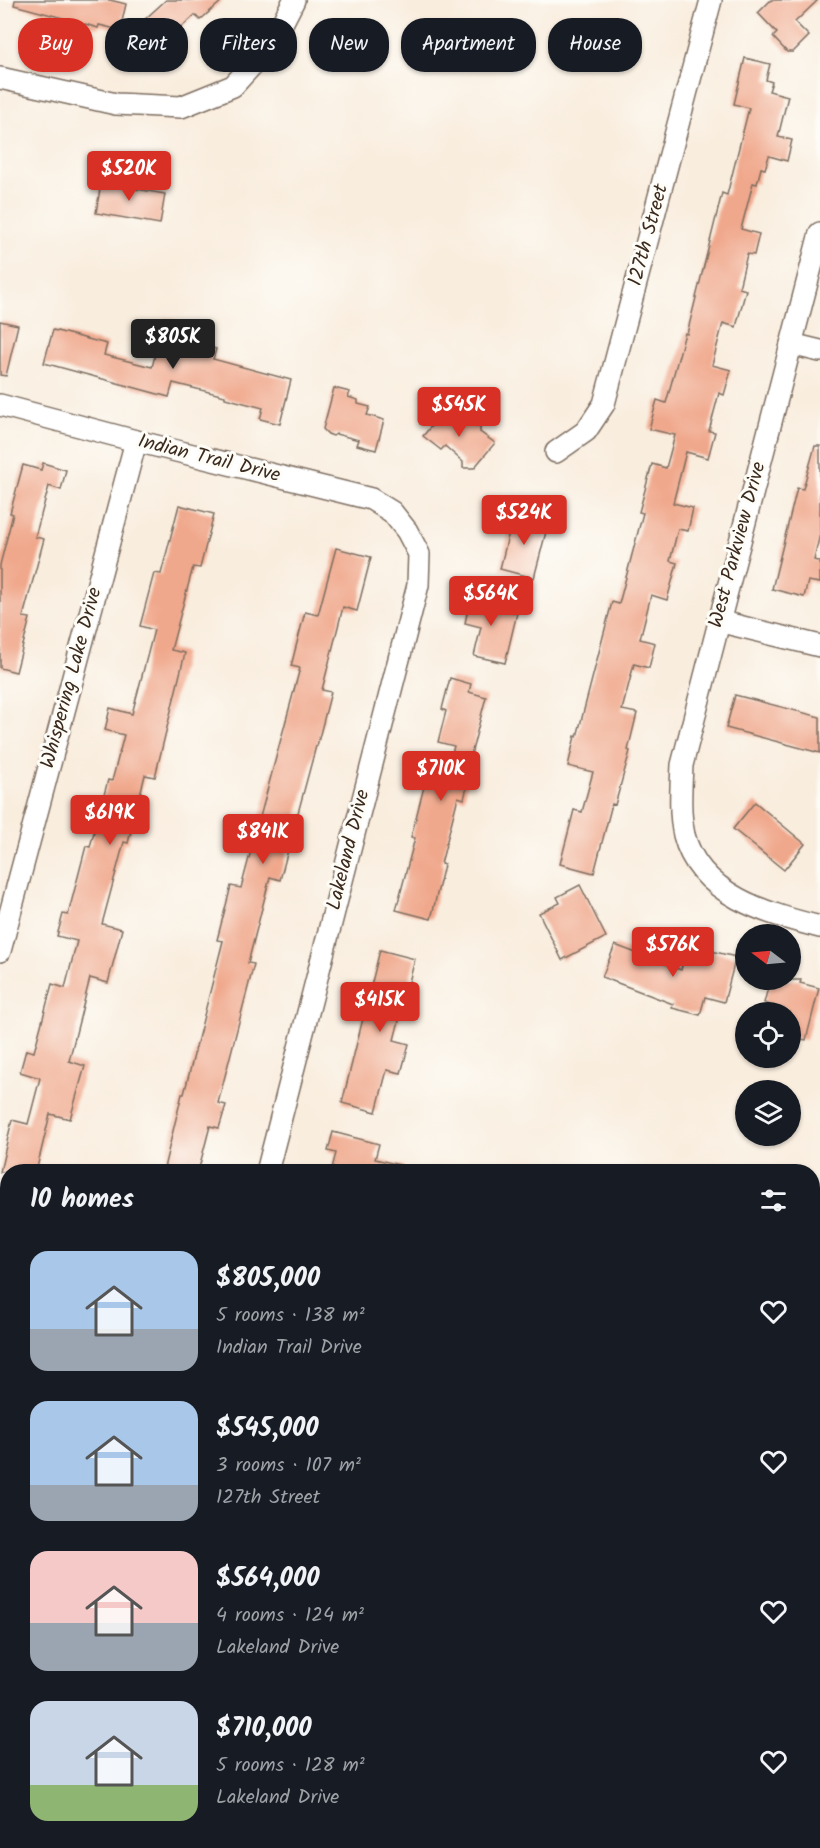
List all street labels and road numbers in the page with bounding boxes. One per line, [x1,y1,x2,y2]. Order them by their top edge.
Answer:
street label: 127th Street [620,180,678,290]
street label: Indian Trail Drive [134,426,284,492]
street label: West Parkview Drive [700,458,776,632]
street label: Whispering Lake Drive [32,584,112,772]
street label: Lakeland Drive [319,786,379,914]

